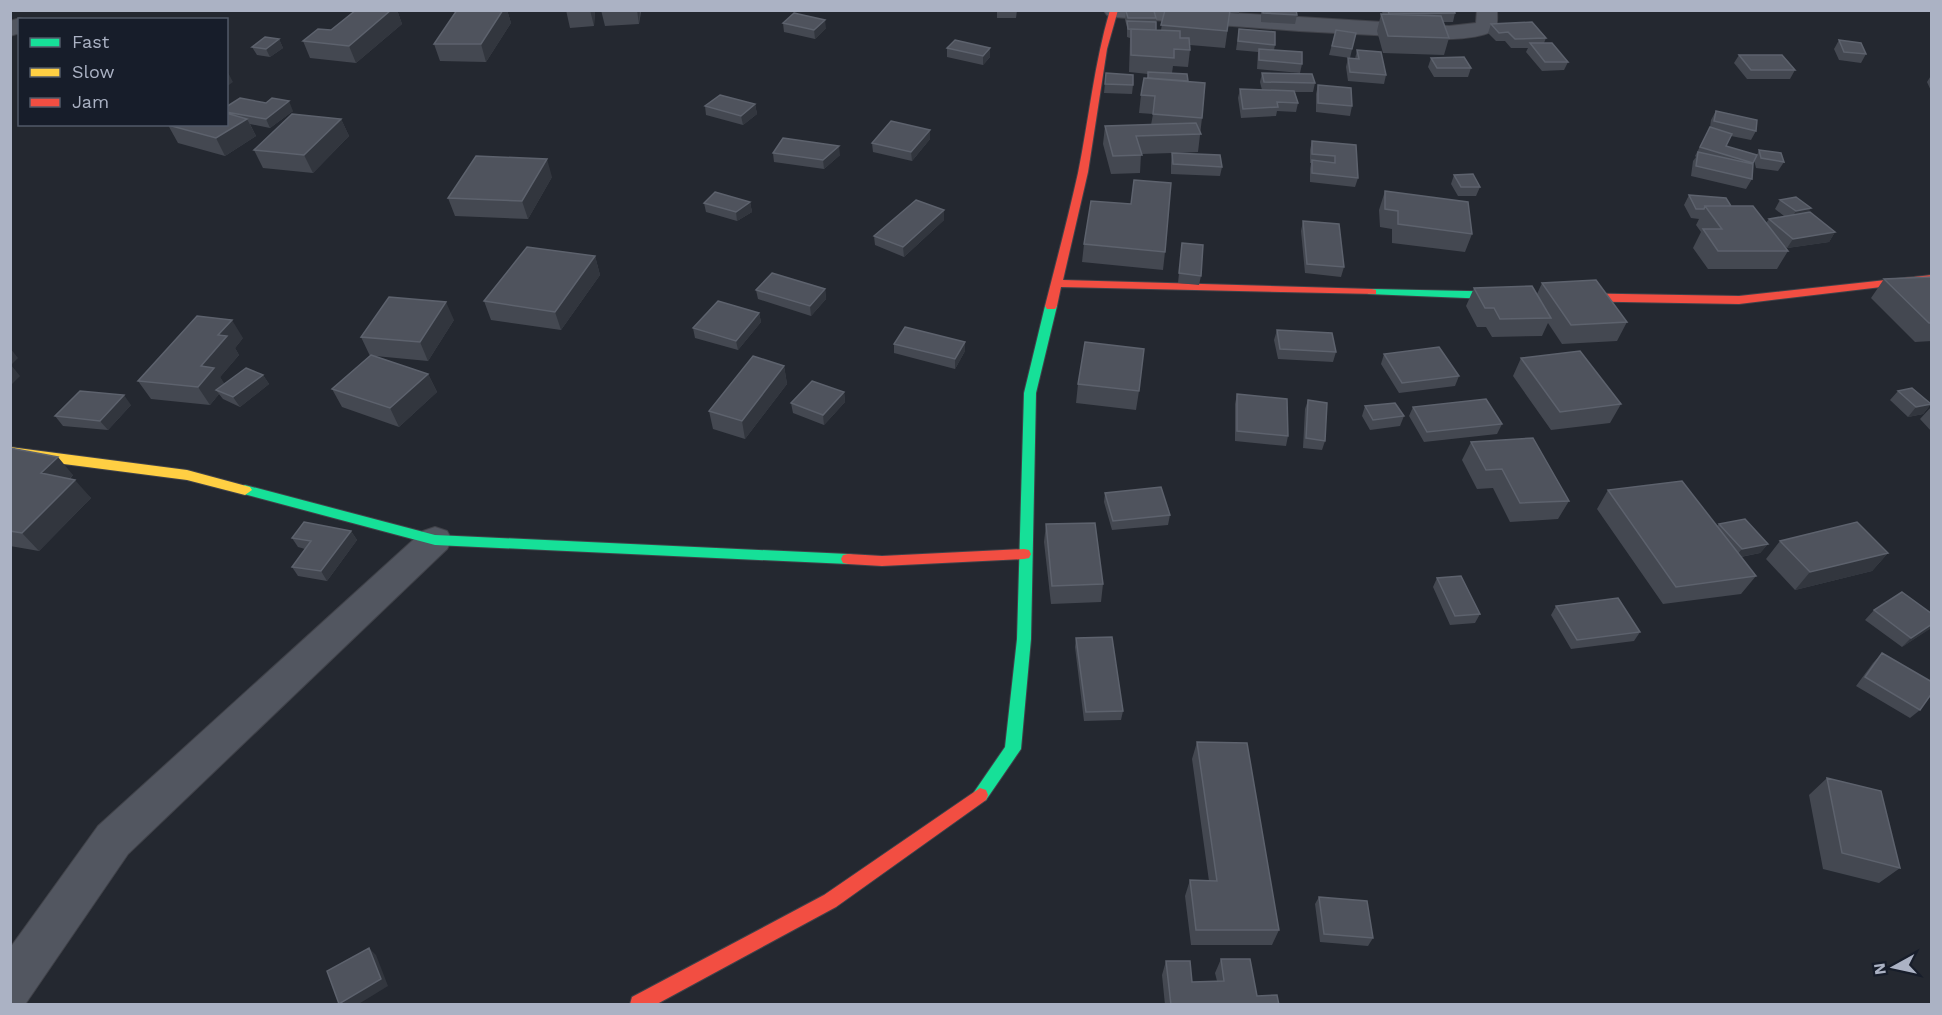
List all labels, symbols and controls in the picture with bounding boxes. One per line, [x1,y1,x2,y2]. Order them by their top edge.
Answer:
legend [18,18,228,126]
text: Fast [72,31,110,52]
text: Slow [72,61,115,82]
text: Jam [72,91,109,112]
north arrow [1864,937,1924,997]
text: N [1869,962,1890,976]

